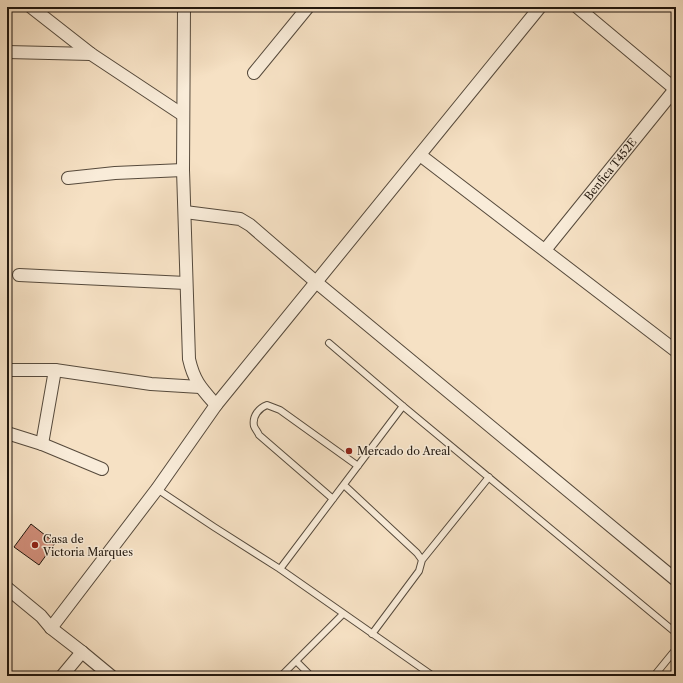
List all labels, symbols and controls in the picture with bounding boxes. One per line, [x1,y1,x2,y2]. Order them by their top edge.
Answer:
street label: Benfica T452E [581,135,640,203]
place label: Mercado do Areal [357,444,451,458]
marker: Mercado do Areal [344,446,354,456]
place label: Casa de Victoria Marques [42,532,133,559]
marker: Casa de Victoria Marques [30,540,40,550]

